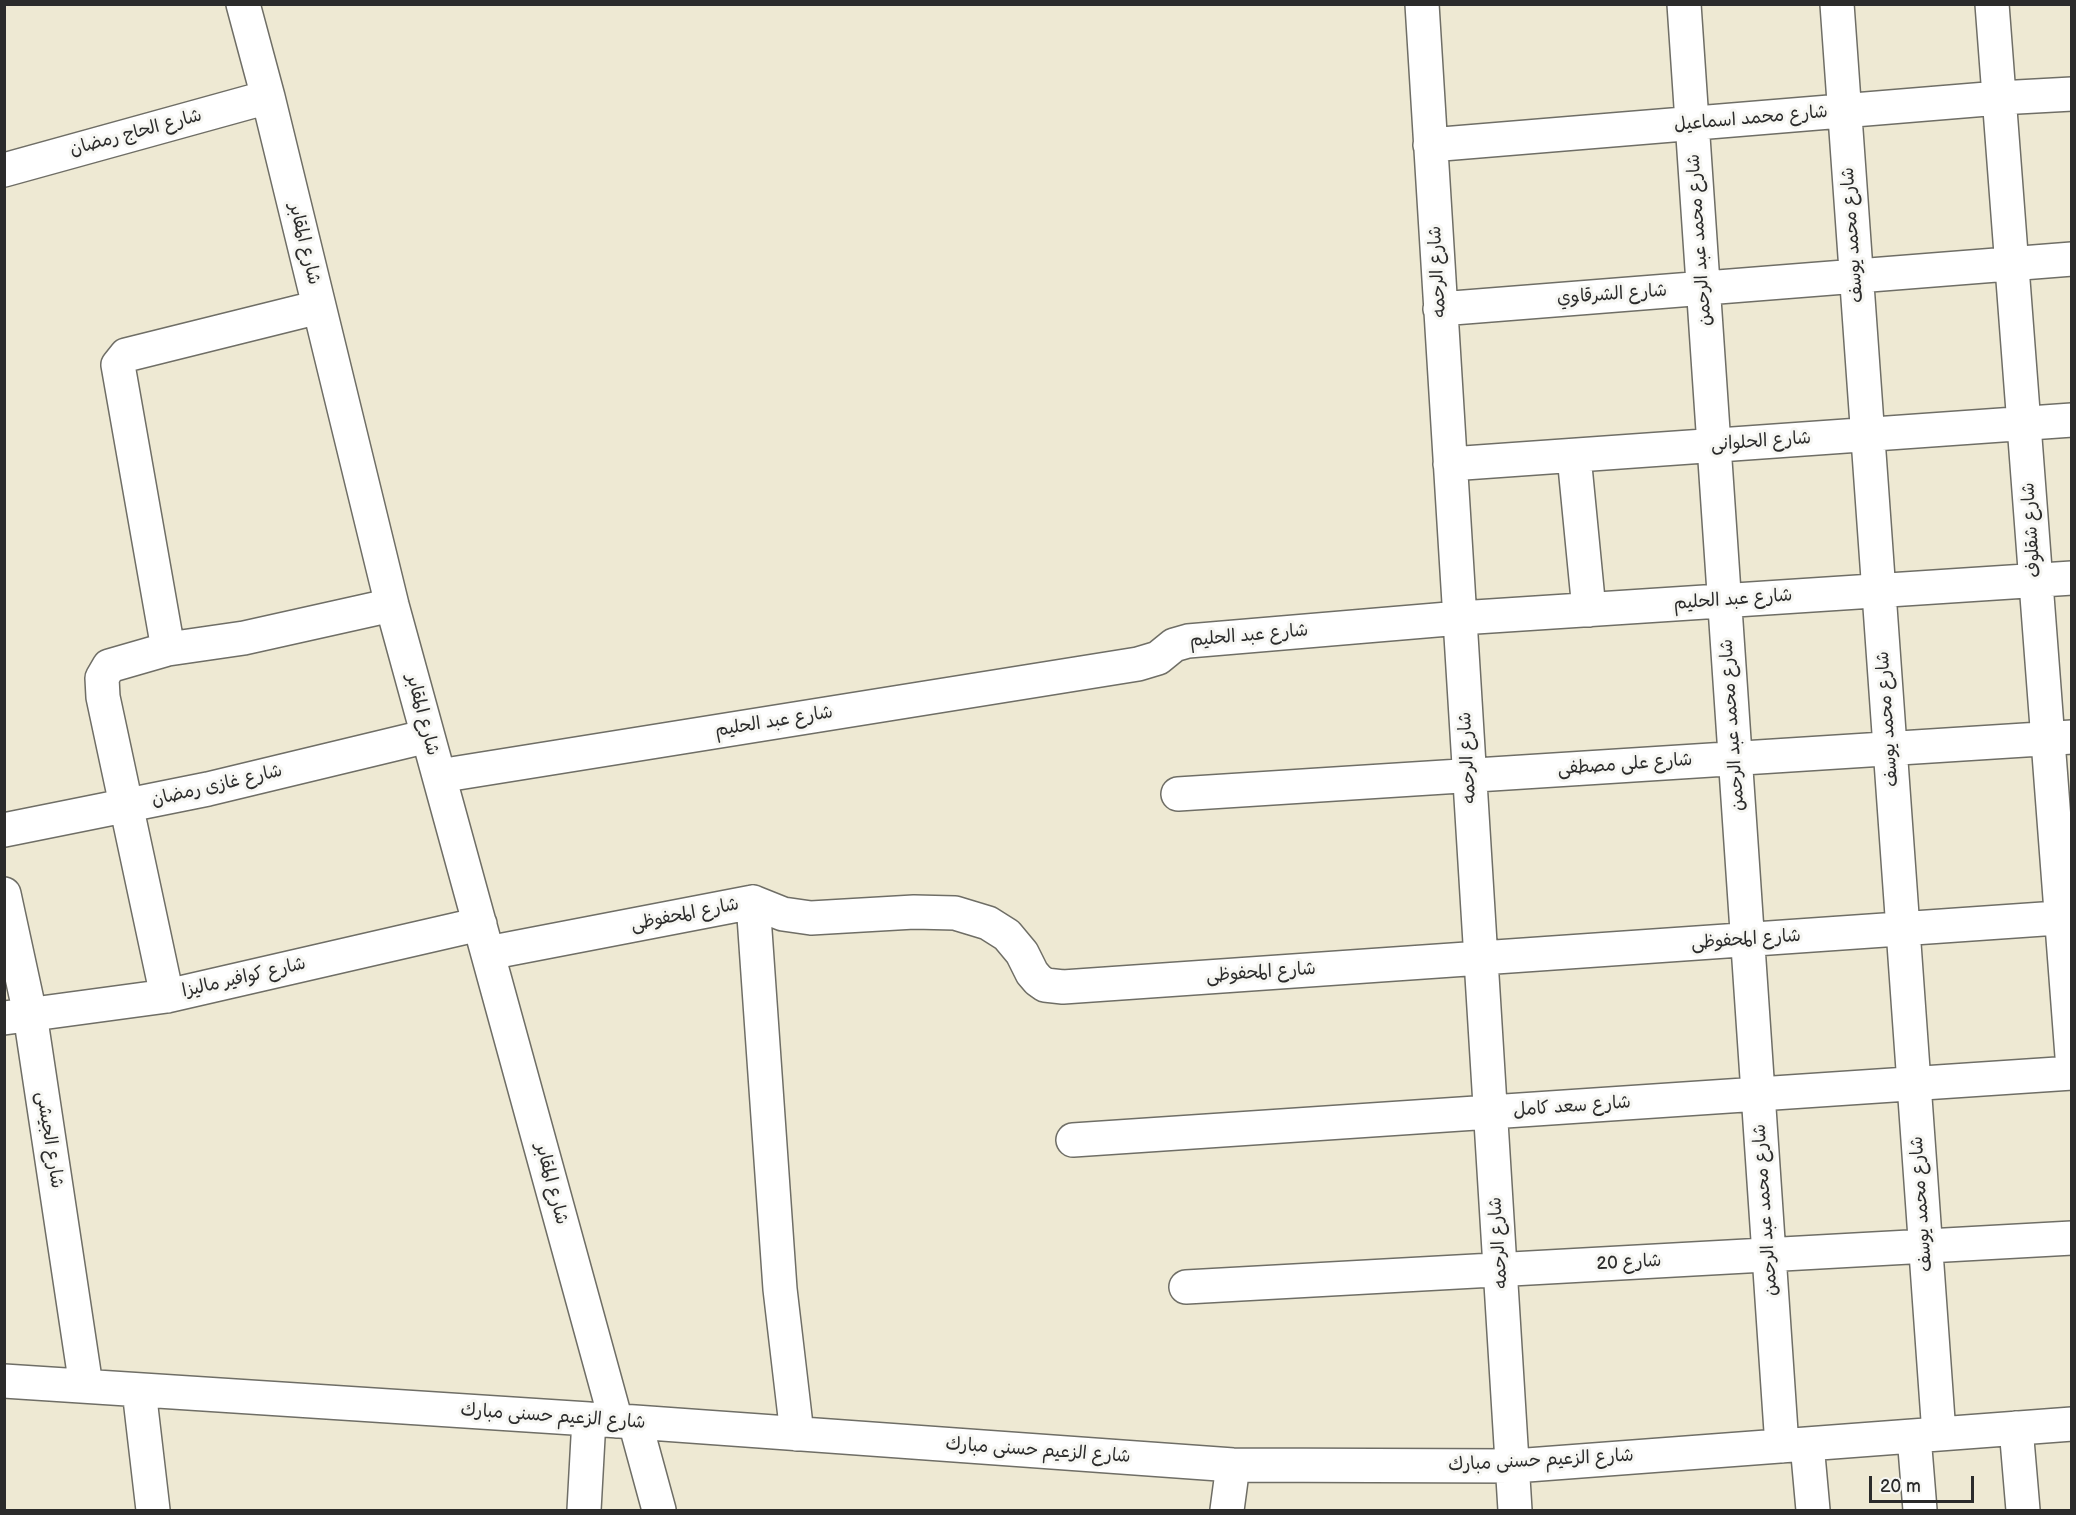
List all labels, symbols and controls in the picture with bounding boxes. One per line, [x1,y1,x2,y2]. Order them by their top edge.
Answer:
street label: شارع محمد اسماعيل [1673,102,1829,136]
street label: شارع الحاج رمضان [68,105,204,161]
street label: شارع محمد عبد الرحمن [1683,153,1717,327]
street label: شارع محمد يوسف [1837,166,1869,304]
street label: شارع المقابر [283,201,325,287]
street label: شارع الرحمه [1425,225,1451,319]
street label: شارع الشرقاوي [1556,280,1668,310]
street label: شارع الحلوانى [1710,428,1812,456]
street label: شارع شقلوف [2018,482,2046,578]
street label: شارع عبد الحليم [1673,585,1793,615]
street label: شارع عبد الحليم [1189,620,1309,652]
street label: شارع محمد عبد الرحمن [1716,638,1750,812]
street label: شارع محمد يوسف [1872,650,1904,788]
street label: شارع المقابر [401,672,443,758]
street label: شارع عبد الحليم [714,702,834,742]
street label: شارع الرحمه [1455,711,1481,805]
street label: شارع على مصطفى [1557,750,1693,780]
street label: شارع غازى رمضان [149,760,285,812]
street label: شارع المحفوظى [629,894,741,936]
street label: شارع المحفوظى [1691,925,1801,955]
street label: شارع كوافير ماليزا [180,953,308,1003]
street label: شارع المحفوظى [1206,958,1316,988]
street label: شارع الجيشى [31,1090,67,1190]
street label: شارع سعد كامل [1512,1092,1632,1122]
street label: شارع محمد عبد الرحمن [1749,1123,1783,1297]
street label: شارع محمد يوسف [1906,1135,1938,1273]
street label: شارع المقابر [530,1141,572,1227]
street label: شارع الرحمه [1485,1196,1513,1290]
street label: شارع 20 [1596,1251,1662,1275]
street label: شارع الزعيم حسنى مبارك [460,1400,646,1434]
street label: شارع الزعيم حسنى مبارك [945,1434,1131,1468]
street label: شارع الزعيم حسنى مبارك [1448,1445,1634,1477]
scale bar [1872,1464,1977,1502]
text: 20 m [1880,1476,1921,1497]

